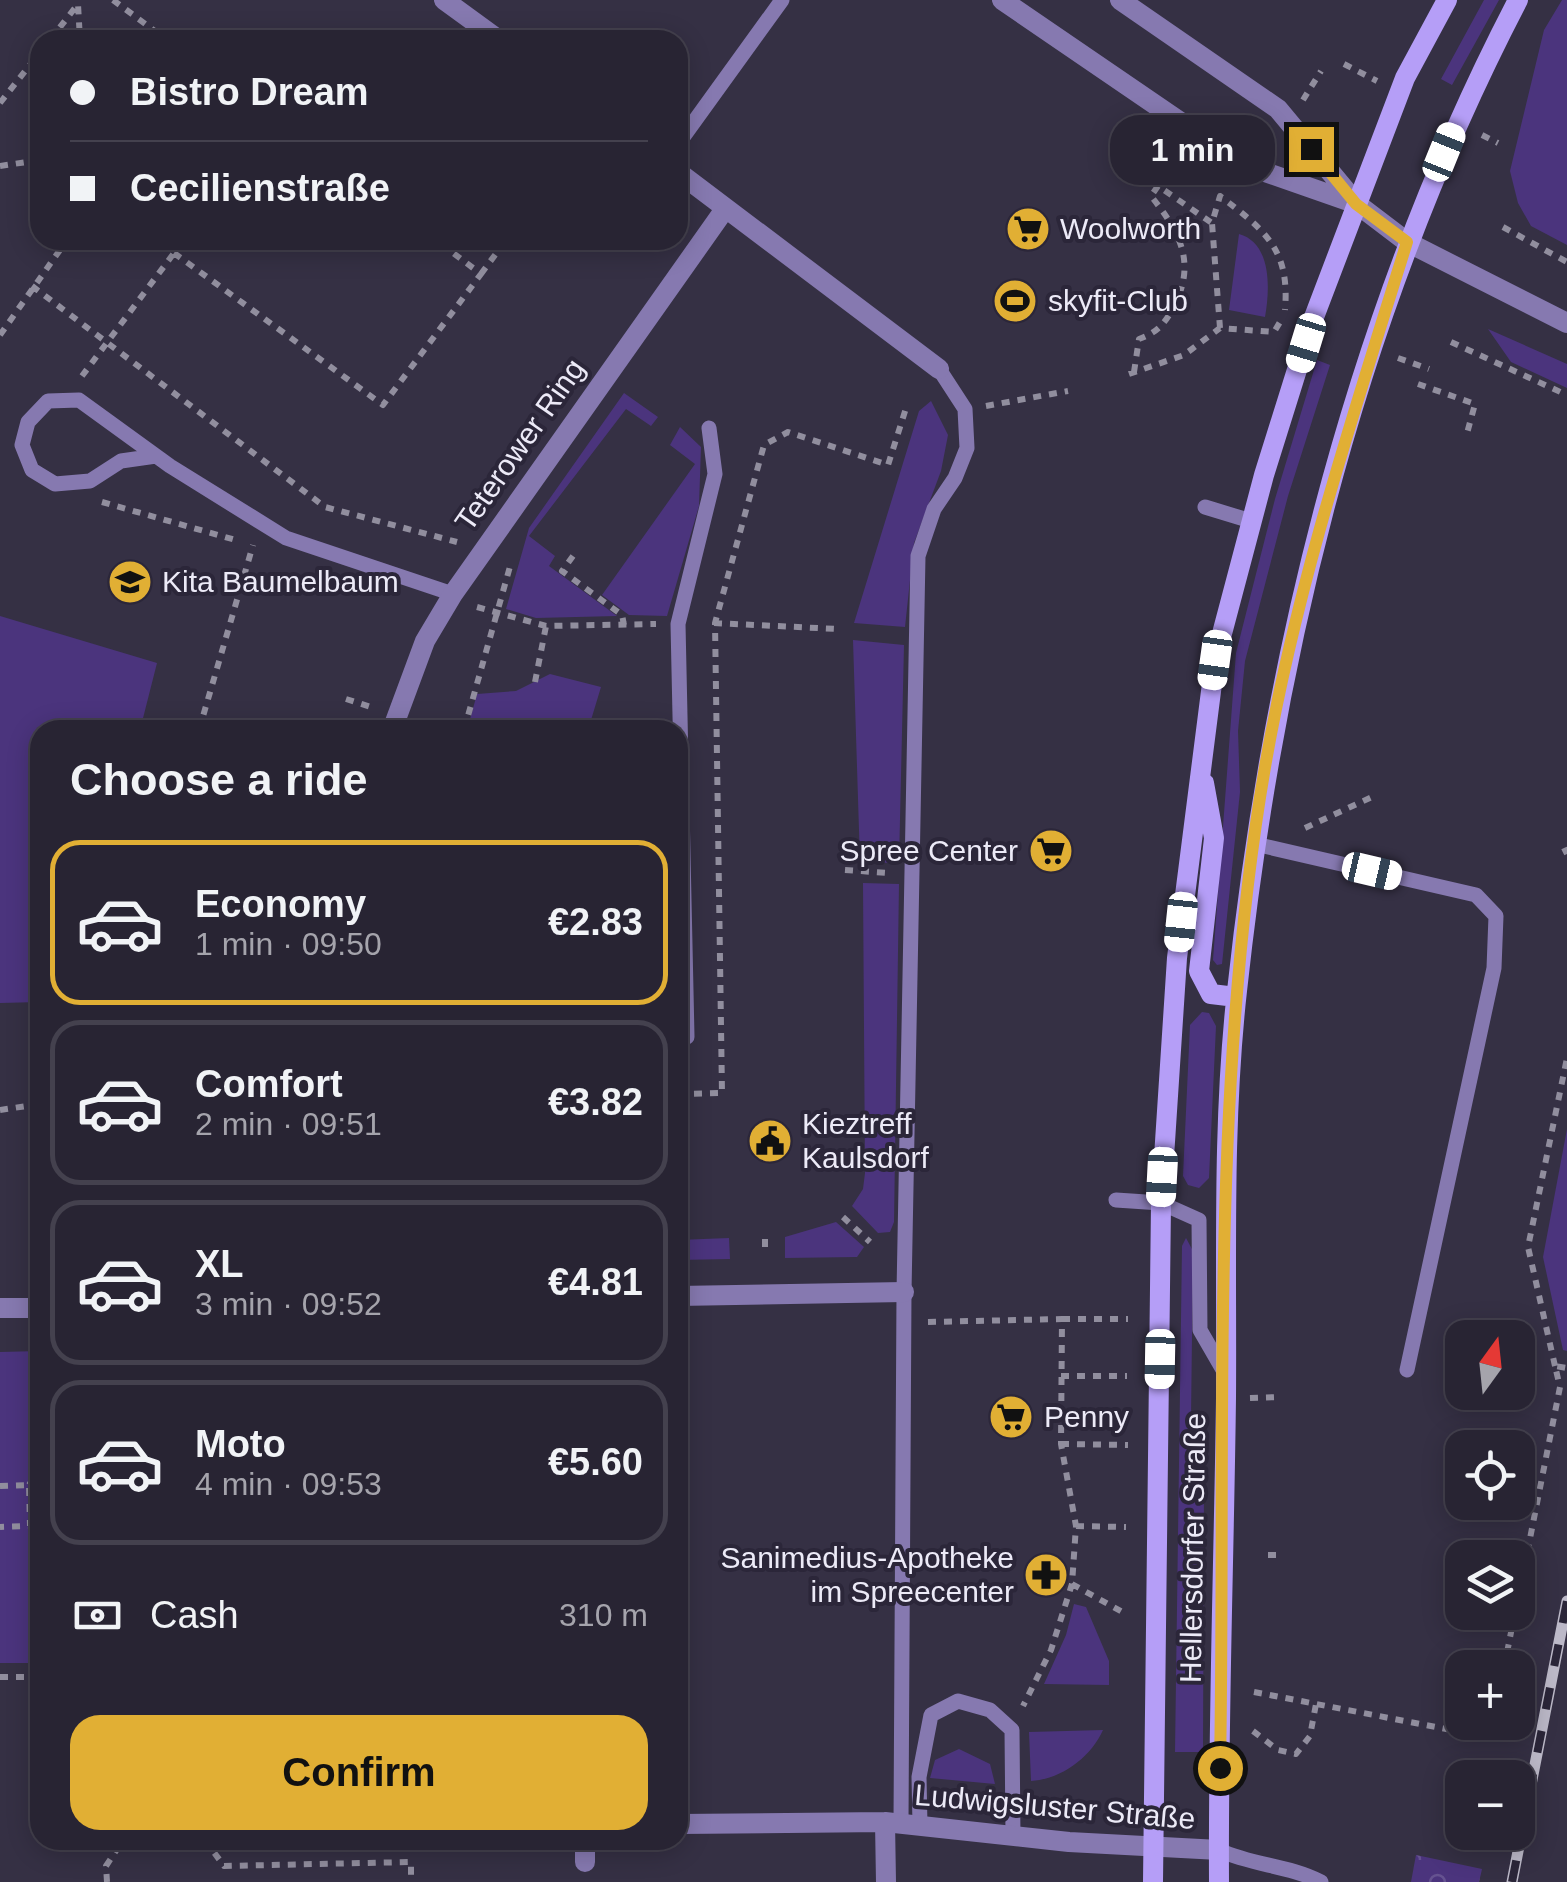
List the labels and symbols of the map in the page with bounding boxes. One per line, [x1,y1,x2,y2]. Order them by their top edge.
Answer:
callout: 1 min [1111,114,1276,184]
car [1419,119,1469,185]
route end [1289,127,1334,172]
supermarket icon: Woolworth [1005,206,1051,252]
place label: Woolworth [1060,212,1201,245]
sports icon: skyfit-Club [992,278,1038,324]
place label: skyfit-Club [1048,284,1188,317]
car [1283,310,1329,376]
street label: Teterower Ring [448,353,591,537]
school or university icon: Kita Baumelbaum [107,559,153,605]
place label: Kita Baumelbaum [162,565,399,598]
car [1196,628,1234,692]
supermarket icon: Spree Center [1028,828,1074,874]
place label: Spree Center [840,834,1018,867]
car [1339,850,1405,892]
car [1163,891,1199,953]
place label: Kieztreff Kaulsdorf [802,1107,929,1174]
public building icon: Kieztreff Kaulsdorf [747,1118,793,1164]
car [1145,1146,1179,1208]
north arrow [1445,1320,1535,1410]
car [1144,1329,1176,1389]
supermarket icon: Penny [988,1394,1034,1440]
place label: Penny [1044,1400,1129,1433]
street label: Hellersdorfer Straße [1174,1413,1211,1683]
place label: Sanimedius-Apotheke im Spreecenter [720,1541,1014,1608]
pharmacy icon: Sanimedius-Apotheke im Spreecenter [1023,1552,1069,1598]
route start [1198,1746,1243,1791]
street label: Ludwigsluster Straße [913,1778,1197,1835]

